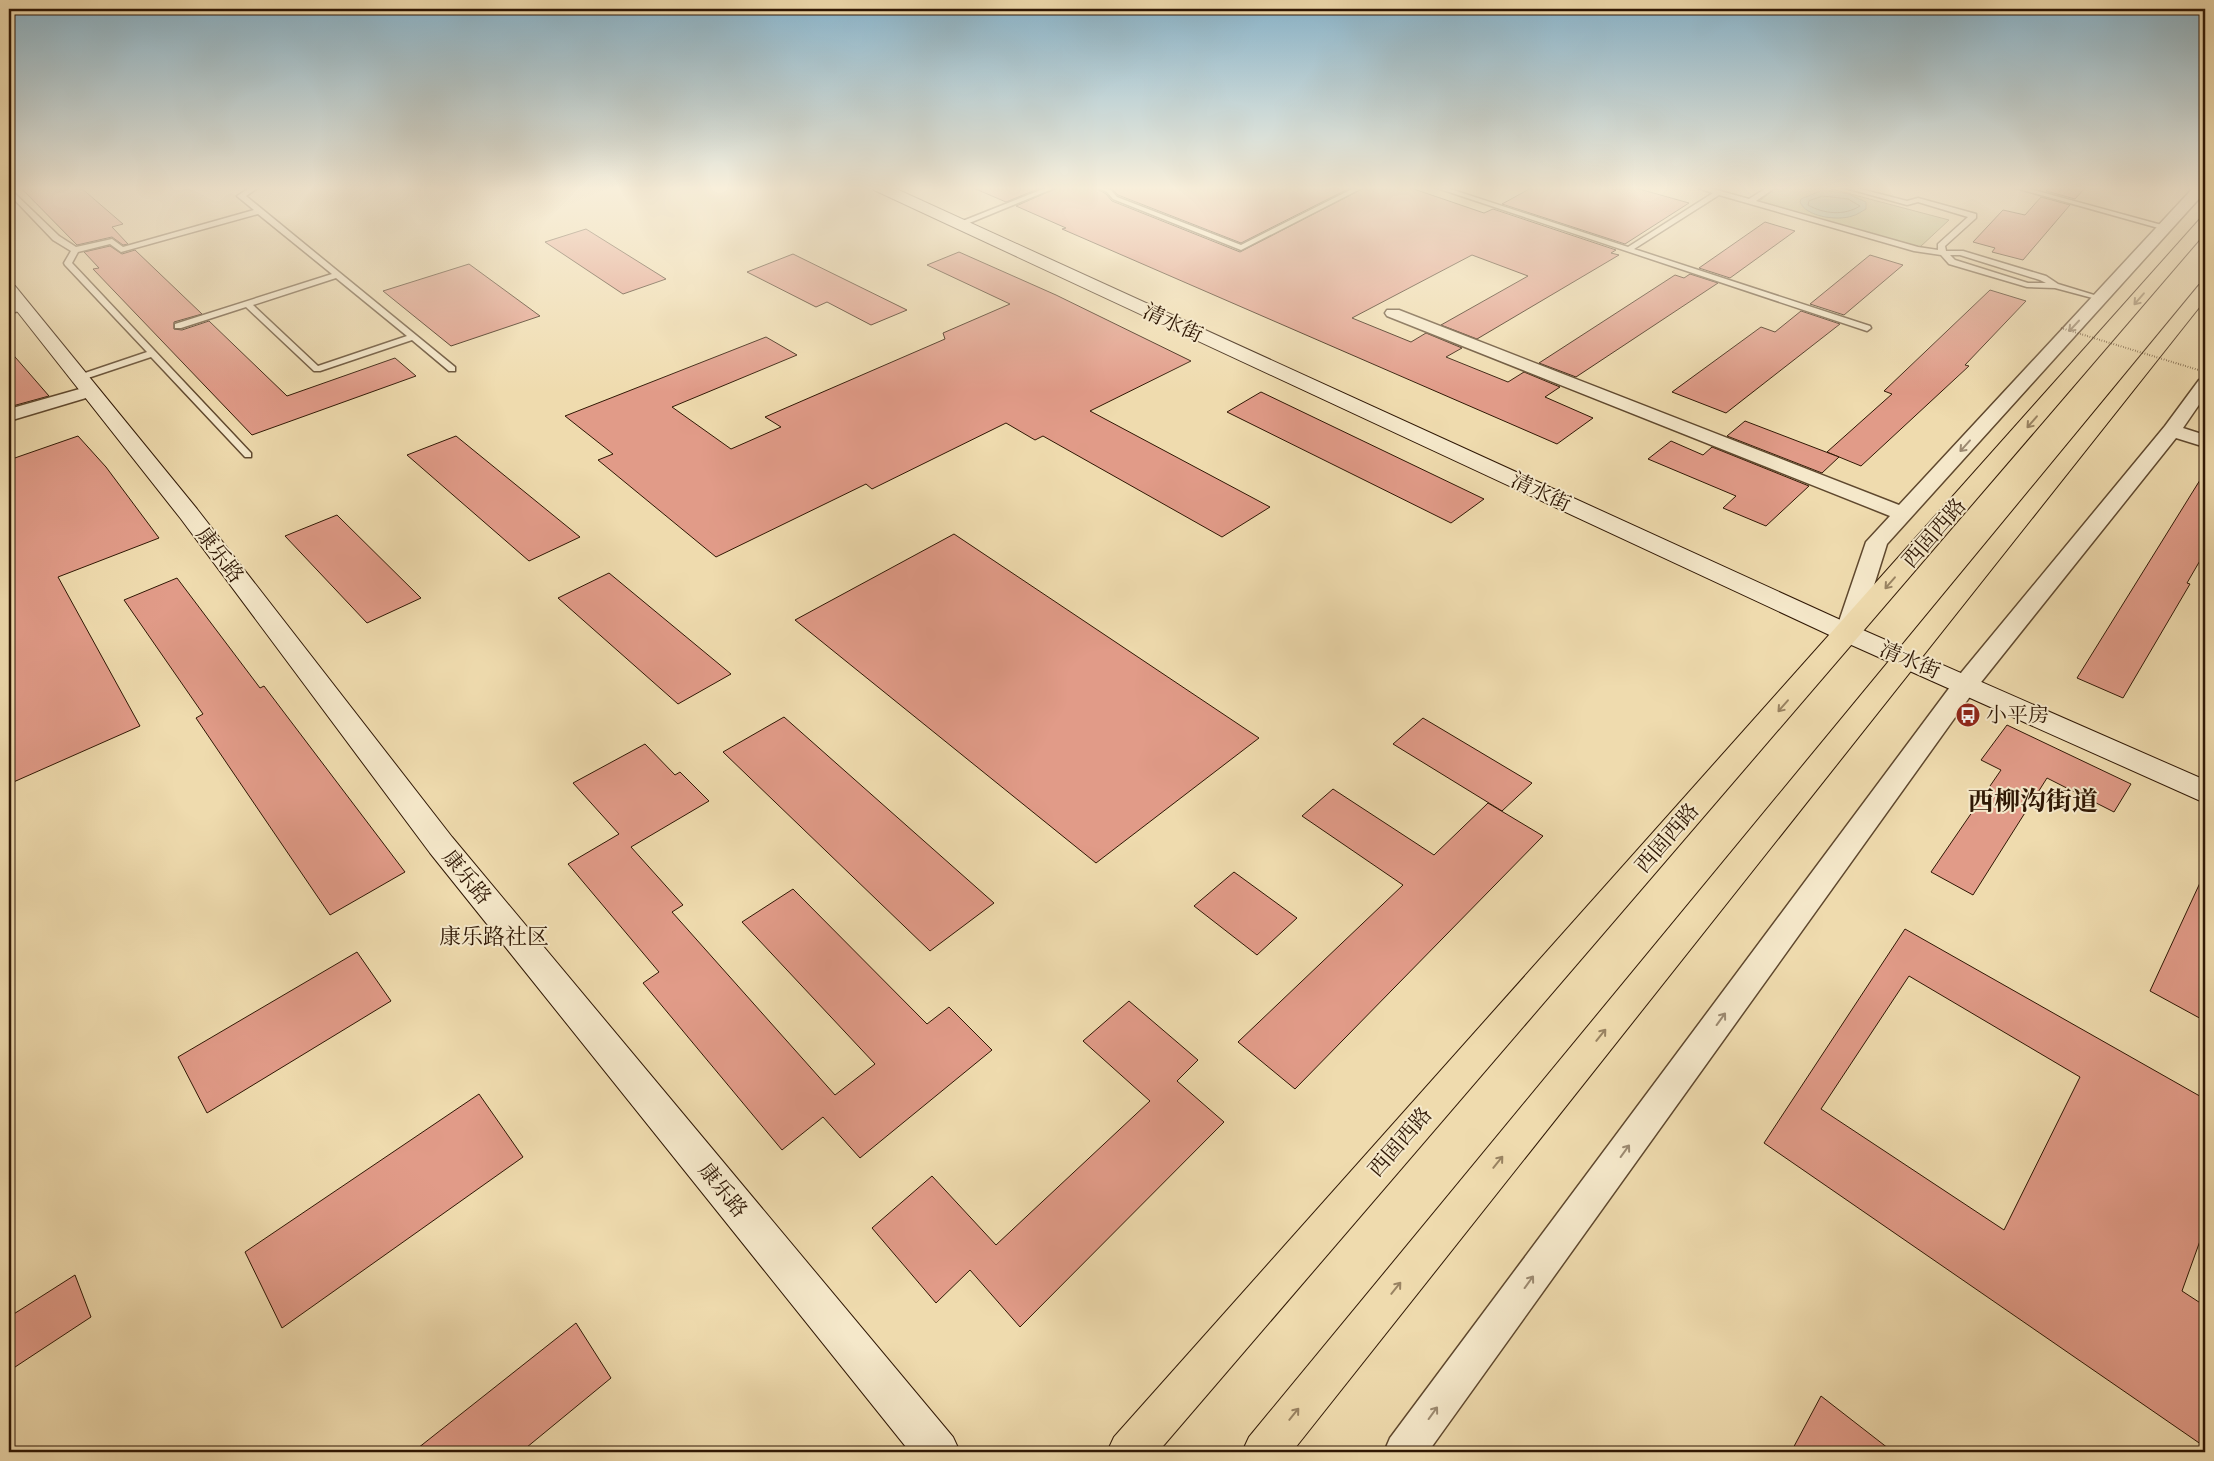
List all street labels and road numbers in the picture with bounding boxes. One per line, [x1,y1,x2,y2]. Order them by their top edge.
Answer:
street label: 清水街 [1138,297,1207,350]
street label: 清水街 [1506,466,1575,519]
street label: 西固西路 [1896,492,1973,575]
street label: 康乐路 [189,521,250,589]
street label: 清水街 [1875,635,1944,686]
street label: 西固西路 [1629,797,1706,880]
street label: 康乐路 [436,844,498,911]
street label: 西固西路 [1362,1101,1439,1184]
street label: 康乐路 [692,1157,754,1224]

